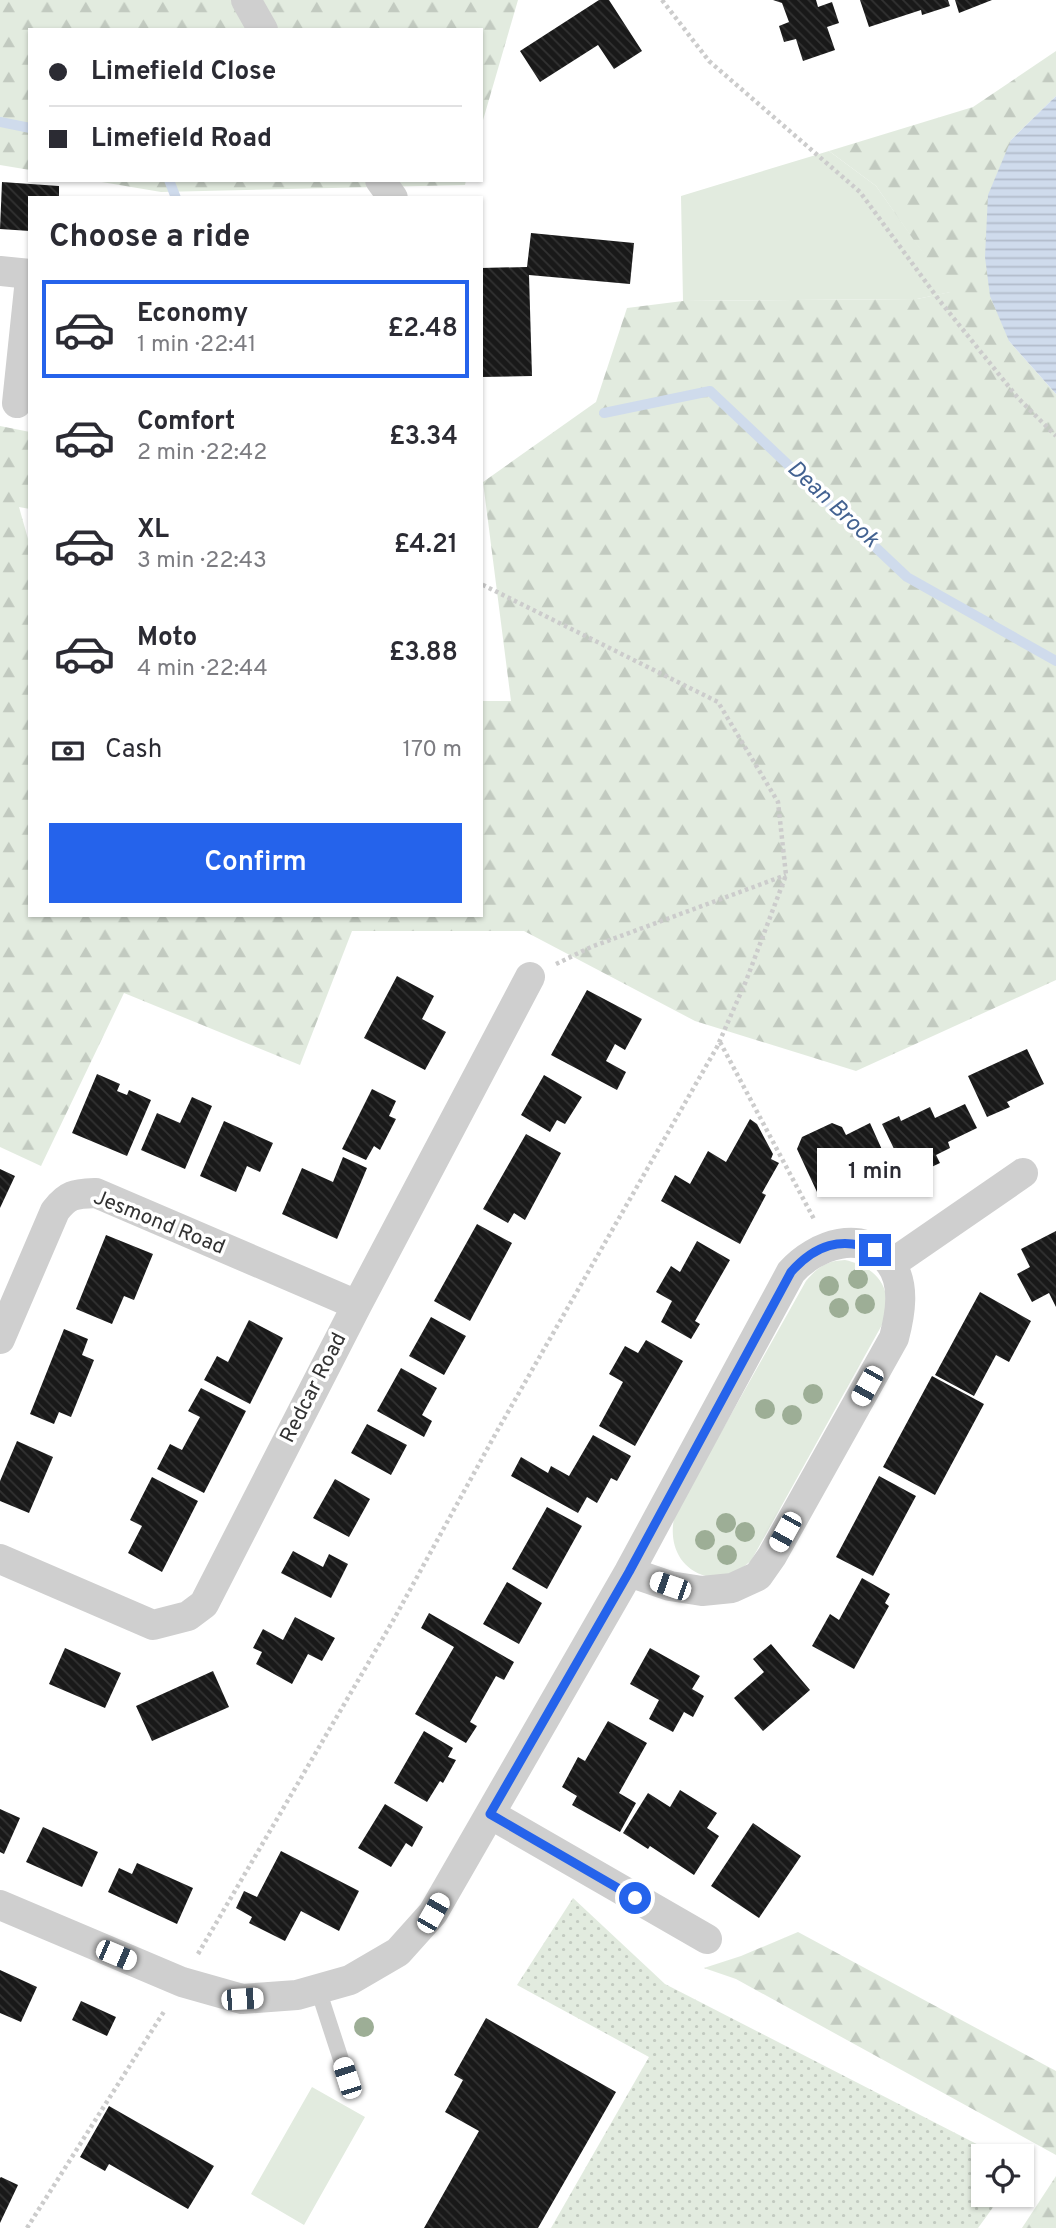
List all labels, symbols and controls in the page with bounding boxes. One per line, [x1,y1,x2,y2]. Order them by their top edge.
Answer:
text: Limefield Close [91,56,276,89]
text: Limefield Road [91,123,272,156]
text: Choose a ride [49,218,250,258]
icon: car [53,298,116,361]
text: Economy [137,298,248,331]
text: £2.48 [388,313,458,346]
text: 1 min · 22:41 [137,331,256,360]
icon: car [53,406,116,469]
text: Comfort [137,406,235,439]
text: £3.34 [389,421,458,454]
text: 2 min · 22:42 [137,439,267,468]
water label: Dean Brook [780,455,884,555]
icon: car [53,514,116,577]
text: XL [137,514,169,547]
text: £4.21 [394,529,458,562]
text: 3 min · 22:43 [137,547,267,576]
icon: car [53,622,116,685]
text: Moto [137,622,197,655]
text: £3.88 [389,637,458,670]
text: 4 min · 22:44 [137,655,268,684]
icon: cash [49,732,87,770]
text: Cash [105,734,162,767]
text: 170 m [403,736,462,765]
button: Confirm [49,823,462,903]
callout: 1 min [817,1148,933,1198]
text: 1 min [848,1158,902,1187]
street label: Jesmond Road [89,1184,229,1262]
route end [859,1234,891,1266]
street label: Redcar Road [275,1328,353,1448]
car [848,1363,887,1409]
car [766,1509,805,1555]
car [647,1569,694,1603]
route start [619,1882,651,1914]
car [414,1890,453,1936]
car [93,1937,140,1973]
car [221,1987,264,2011]
car [331,2055,364,2101]
map controls [971,2144,1034,2207]
button: locate [971,2144,1034,2207]

